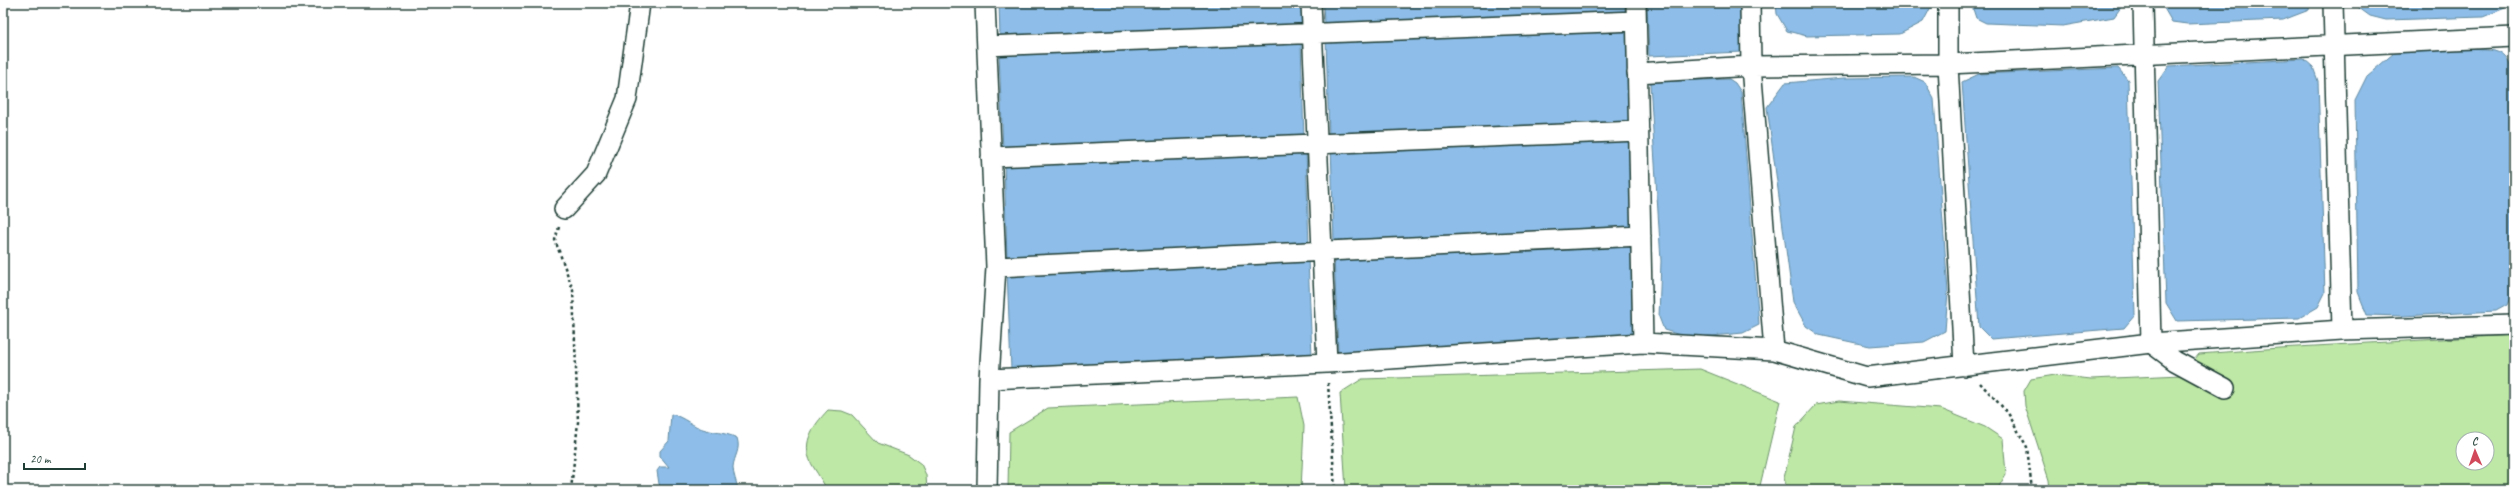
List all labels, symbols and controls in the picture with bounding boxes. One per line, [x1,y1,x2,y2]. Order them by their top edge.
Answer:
north arrow [2455,431,2495,471]
text: С [2472,434,2479,448]
scale bar [24,445,85,471]
text: 20 m [30,451,52,467]

